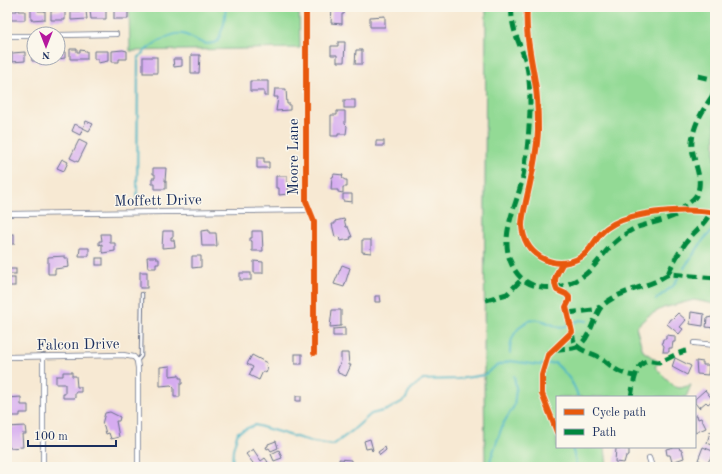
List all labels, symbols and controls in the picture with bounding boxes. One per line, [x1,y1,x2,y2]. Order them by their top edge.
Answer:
north arrow [26,26,66,66]
text: N [41,49,50,60]
street label: Moore Lane [287,118,302,196]
street label: Moffett Drive [114,193,202,210]
street label: Falcon Drive [36,337,120,354]
legend [556,396,696,448]
text: Cycle path [592,407,647,419]
scale bar [28,422,116,448]
text: Path [592,427,617,439]
text: 100 m [34,431,68,443]

